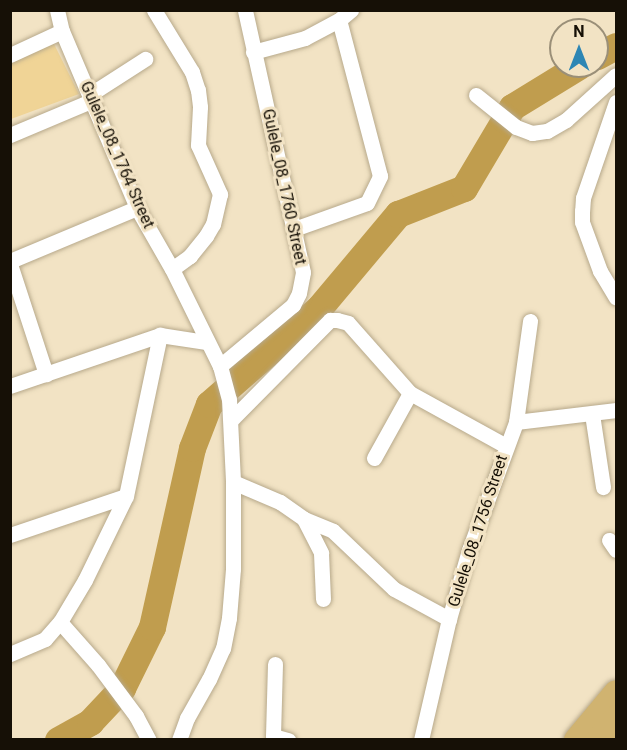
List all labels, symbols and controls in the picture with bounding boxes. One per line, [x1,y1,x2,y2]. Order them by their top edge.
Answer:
north arrow [549,18,609,78]
text: N [573,22,585,41]
street label: Gulele_08_1764 Street [76,78,158,232]
street label: Gulele_08_1760 Street [258,107,310,267]
street label: Gulele_08_1756 Street [444,452,512,610]

